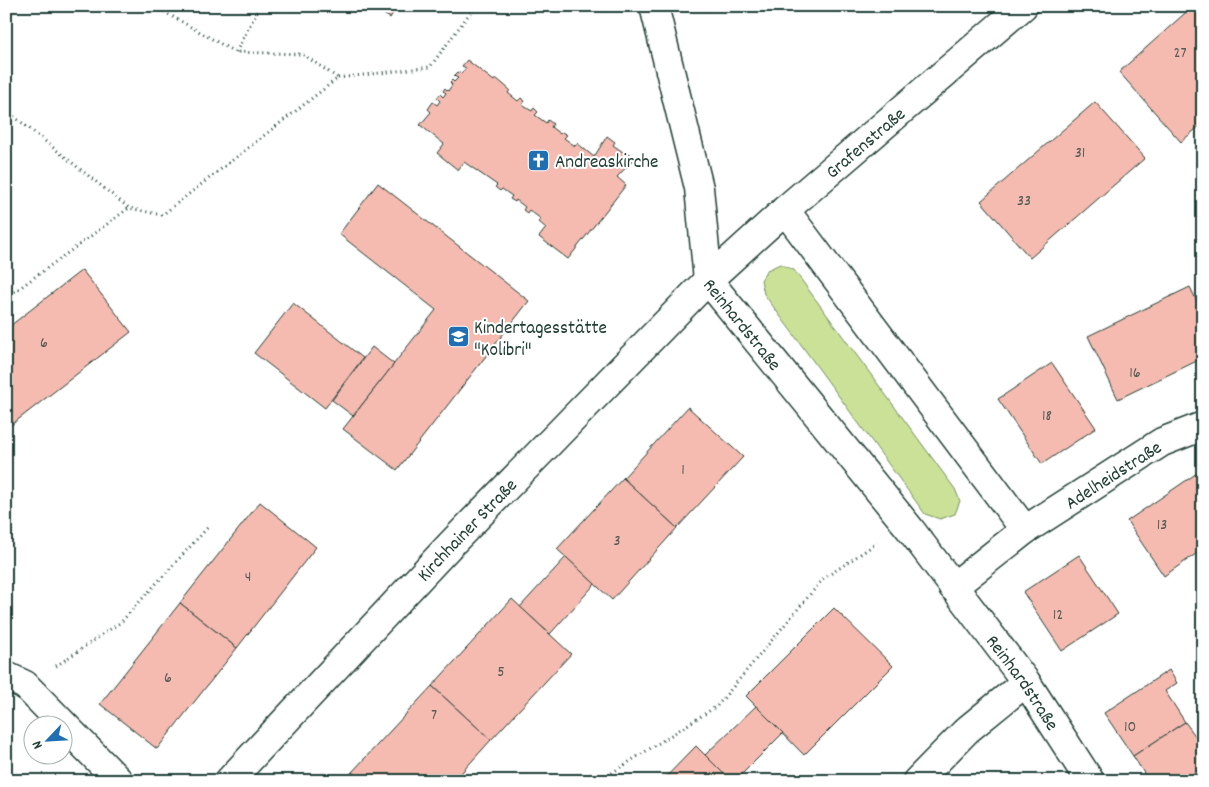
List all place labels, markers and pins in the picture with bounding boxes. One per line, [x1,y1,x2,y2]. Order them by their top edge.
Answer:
church icon: Andreaskirche [527,148,551,172]
place label: Andreaskirche [555,150,658,177]
place label: Kindertagesstätte "Kolibri" [474,316,607,365]
school or university icon: Kindertagesstätte "Kolibri" [446,325,470,349]

